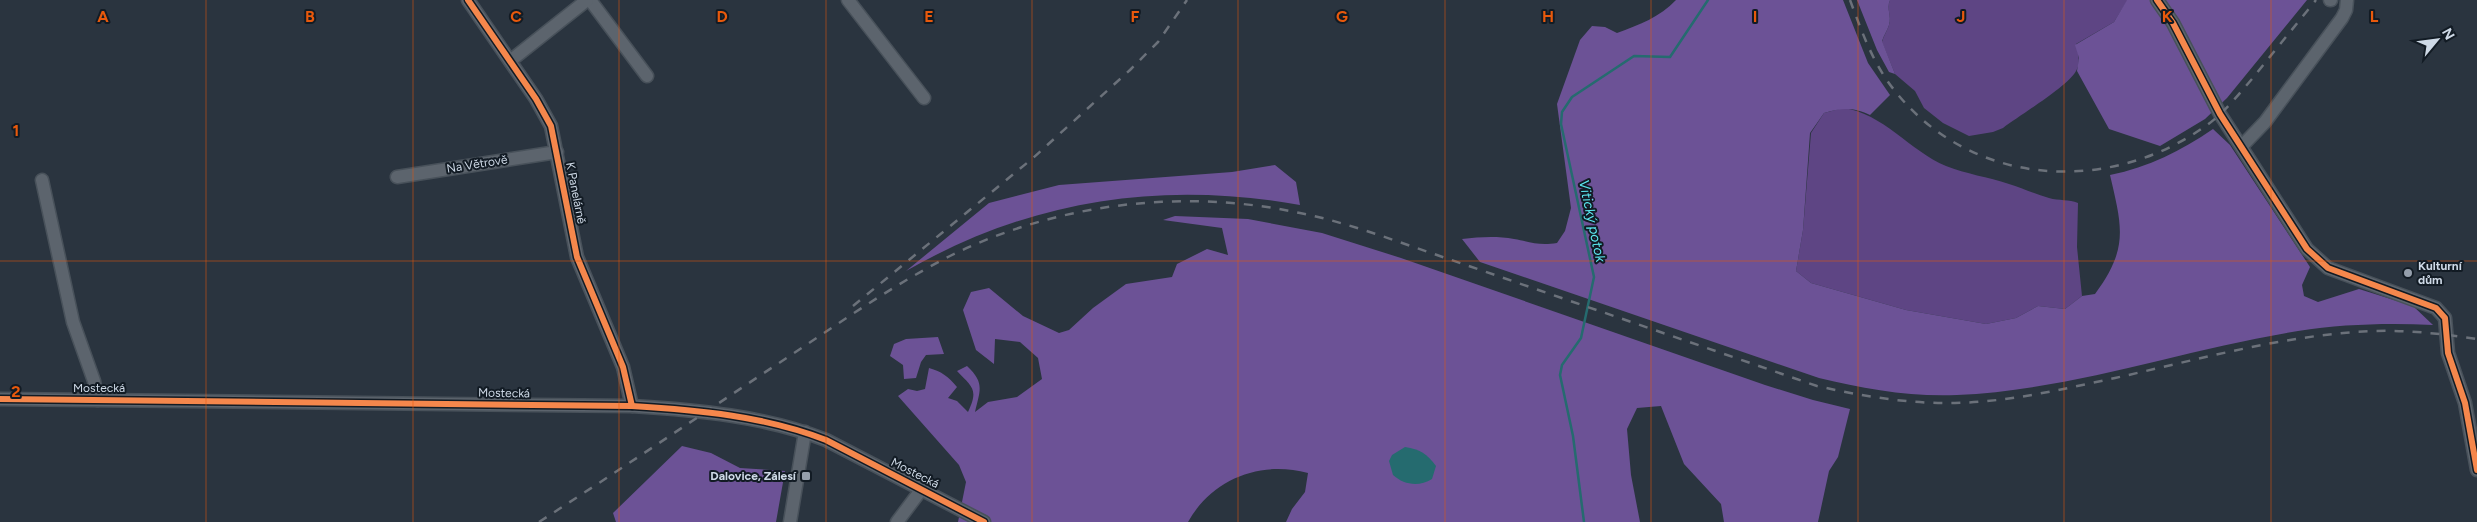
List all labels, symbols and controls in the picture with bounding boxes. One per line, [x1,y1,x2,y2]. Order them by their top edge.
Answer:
text: A [97,7,109,26]
text: B [305,7,315,26]
text: C [510,7,522,26]
text: D [716,7,728,26]
text: E [924,7,934,26]
text: F [1131,7,1140,26]
text: G [1336,7,1348,26]
text: H [1542,7,1554,26]
text: I [1753,7,1757,26]
text: J [1957,7,1965,26]
text: K [2162,7,2173,26]
text: L [2370,7,2379,26]
north arrow [2412,15,2462,65]
text: N [2438,25,2458,43]
text: 1 [13,121,19,140]
street label: Na Větrově [446,152,509,176]
street label: K Panelárně [563,161,589,225]
water label: Vitický potok [1575,178,1609,265]
place label: Kulturní dům [2418,259,2463,287]
marker: Kulturní dům [2402,267,2414,279]
street label: Mostecká [73,381,125,395]
text: 2 [11,382,21,401]
street label: Mostecká [478,386,530,400]
street label: Mostecká [889,455,941,491]
place label: Dalovice, Zálesí [710,469,797,483]
marker: Dalovice, Zálesí [800,470,812,482]

